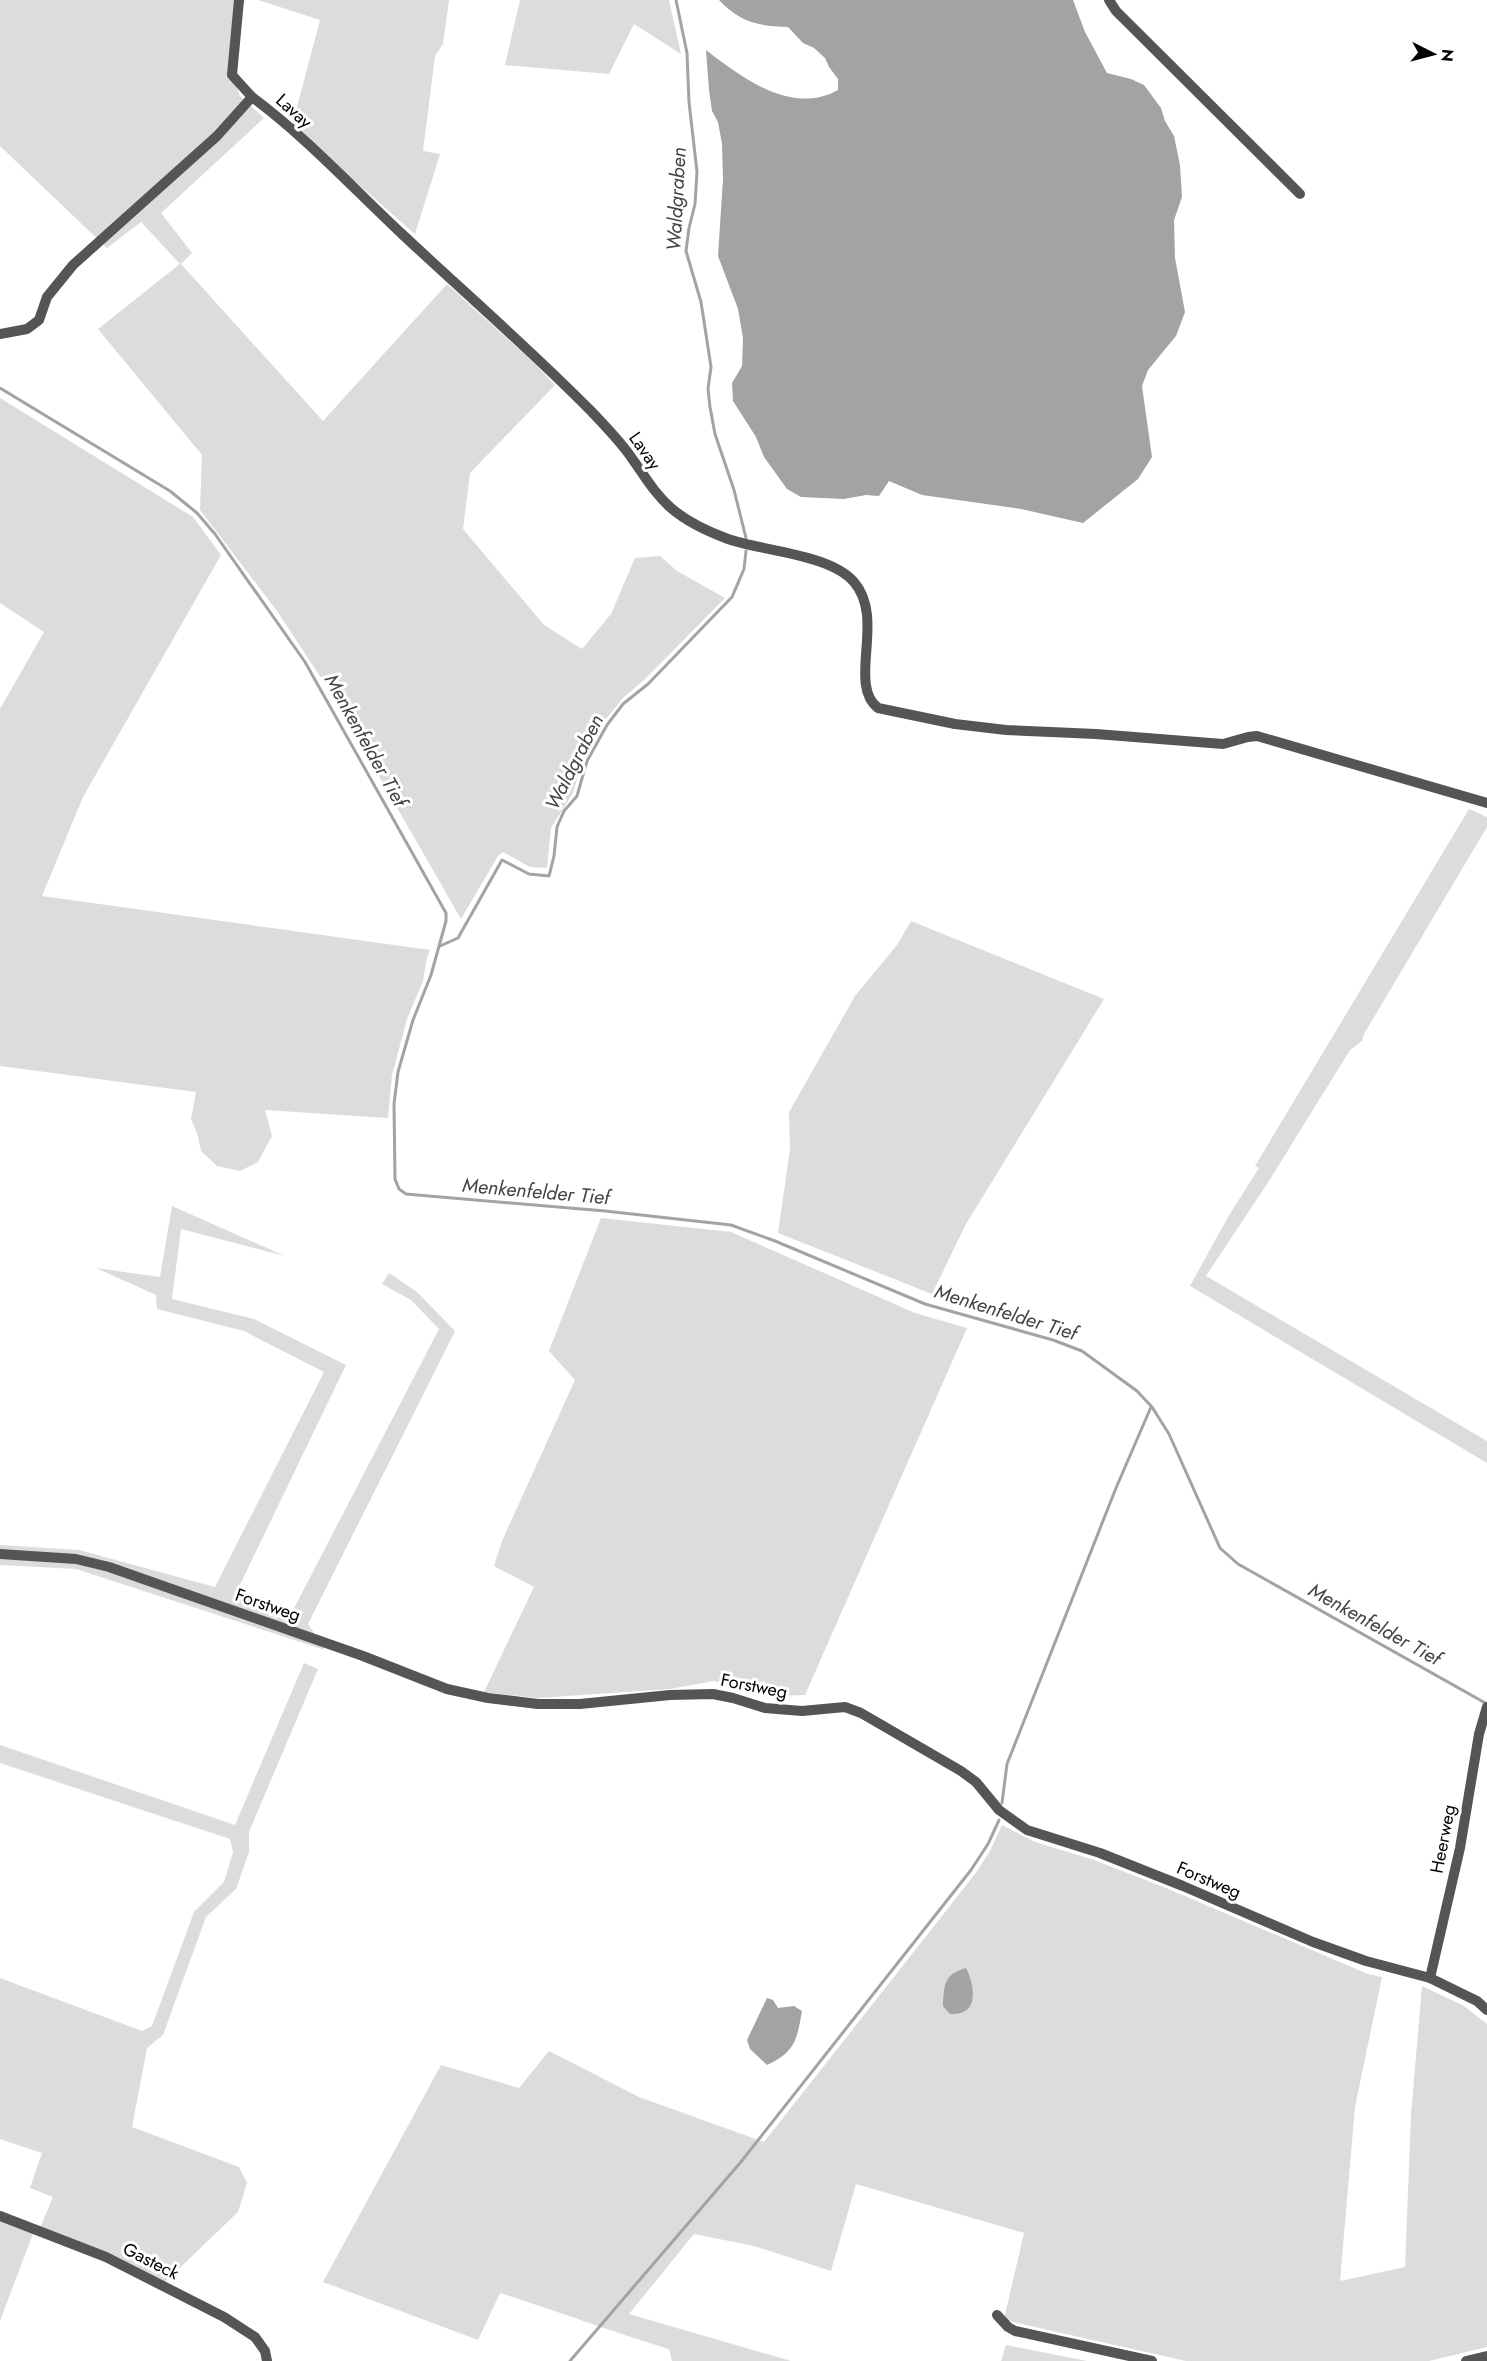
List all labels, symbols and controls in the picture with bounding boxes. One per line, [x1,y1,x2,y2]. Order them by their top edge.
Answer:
north arrow [1403,24,1463,84]
text: N [1435,48,1460,63]
street label: Lavay [270,88,318,134]
water label: Waldgraben [659,146,694,252]
street label: Lavay [623,427,667,475]
water label: Menkenfelder Tief [317,669,415,814]
water label: Waldgraben [538,709,611,815]
water label: Menkenfelder Tief [461,1171,613,1213]
water label: Menkenfelder Tief [931,1277,1083,1349]
water label: Menkenfelder Tief [1303,1576,1449,1674]
street label: Forstweg [232,1582,304,1628]
street label: Forstweg [718,1667,790,1705]
street label: Heerweg [1424,1802,1462,1876]
street label: Forstweg [1173,1855,1245,1905]
street label: Gasteck [118,2236,184,2286]

